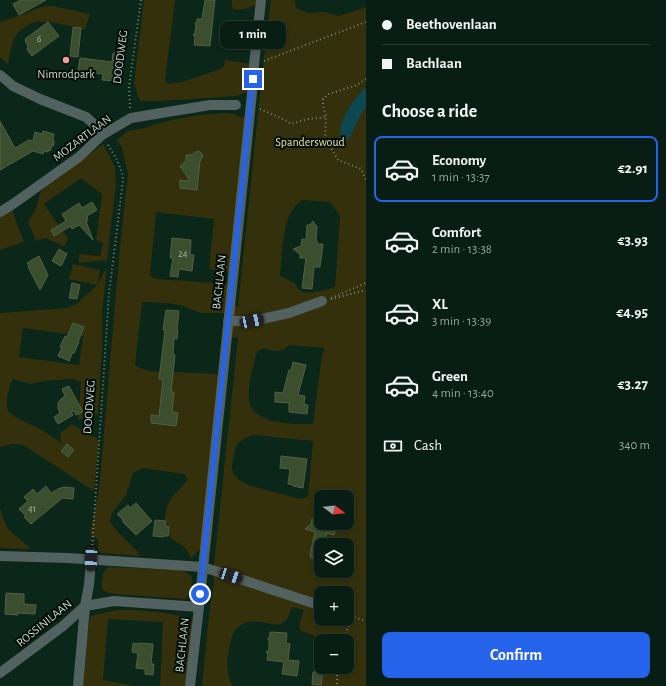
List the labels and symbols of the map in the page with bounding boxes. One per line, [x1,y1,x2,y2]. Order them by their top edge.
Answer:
callout: 1 min [220,21,286,49]
street label: DOODWEG [111,29,129,85]
house number: 6 [37,34,42,44]
marker: Nimrodpark [61,55,71,65]
place label: Nimrodpark [37,68,95,80]
route end [244,70,262,88]
street label: MOZARTLAAN [51,112,113,164]
park label: Spanderswoud [275,136,345,148]
house number: 24 [178,249,188,259]
street label: BACHLAAN [210,254,228,310]
car [239,313,265,329]
street label: DOODWEG [81,380,97,434]
north arrow [314,490,354,530]
house number: 41 [28,504,36,514]
car [84,547,98,571]
car [218,567,244,585]
route start [191,585,209,603]
street label: ROSSINILAAN [14,597,74,649]
street label: BACHLAAN [173,617,191,673]

